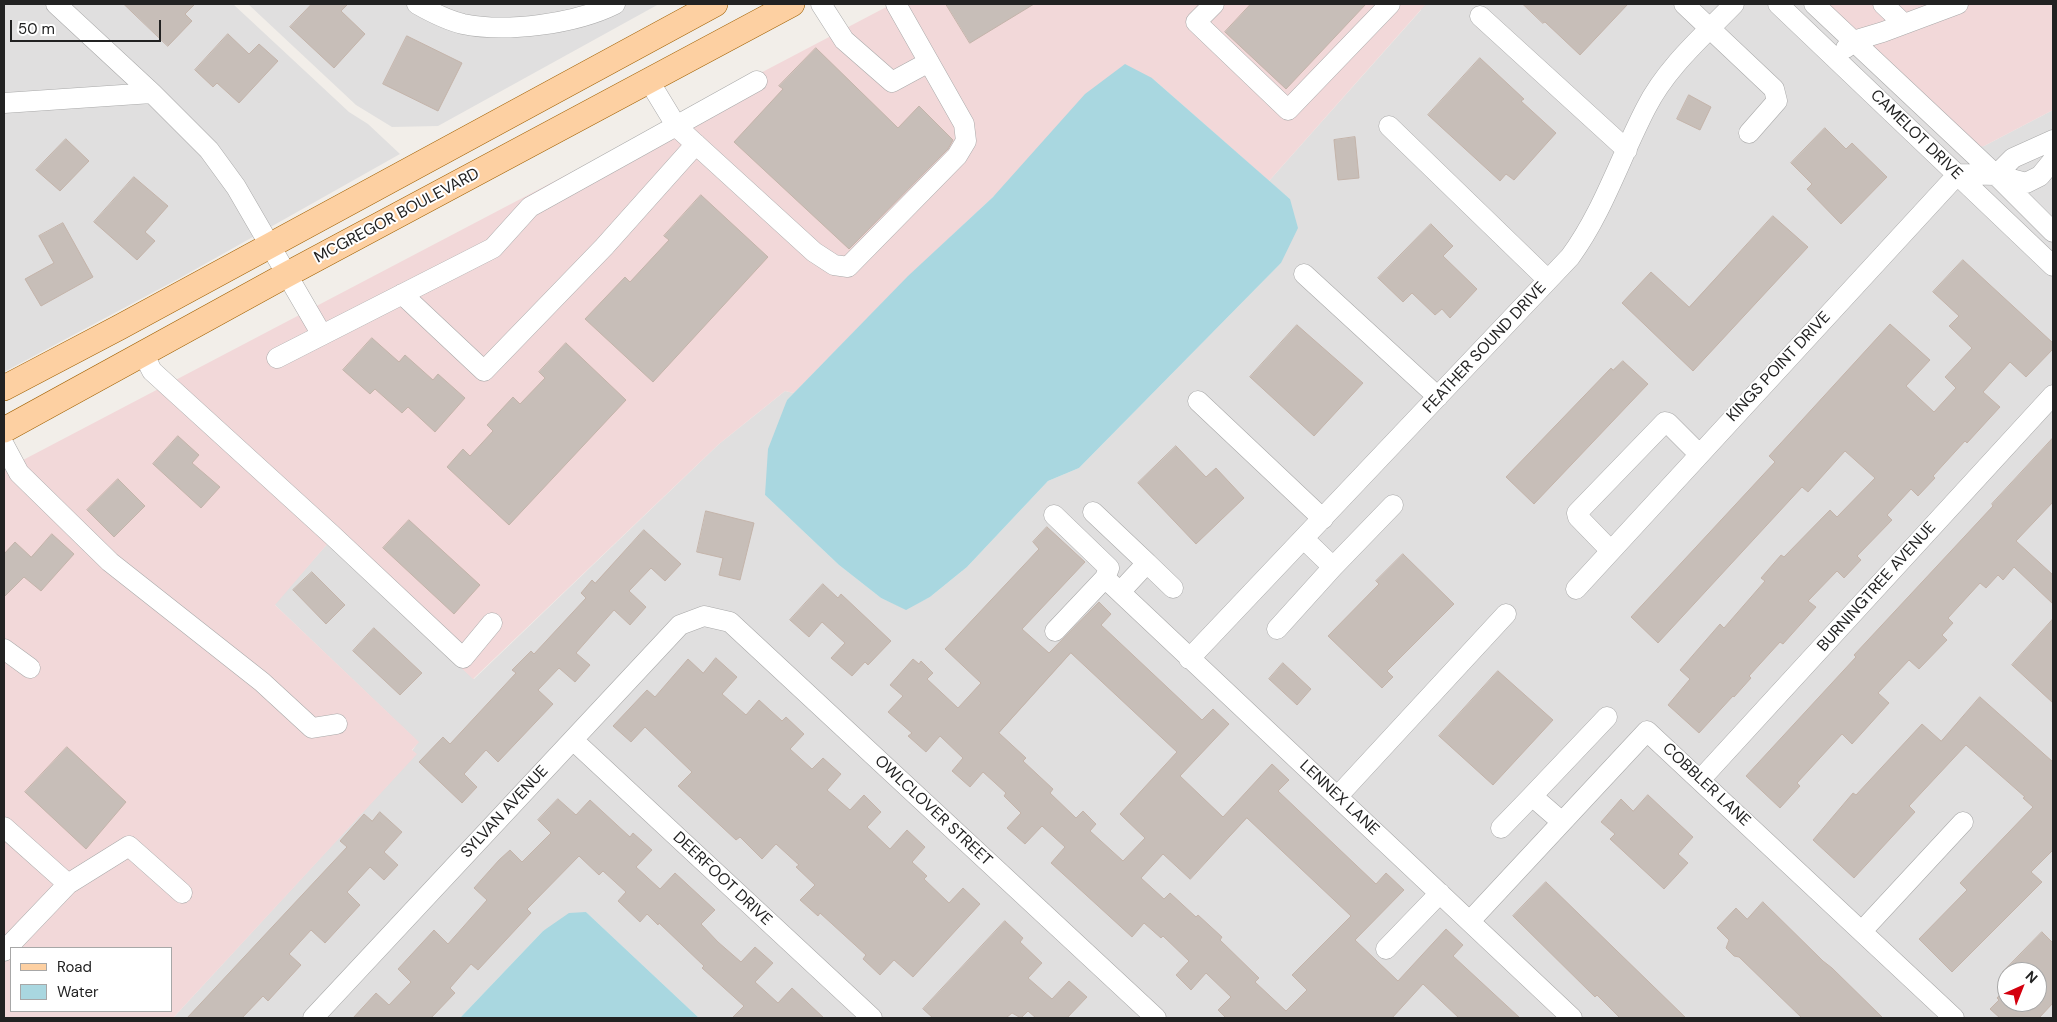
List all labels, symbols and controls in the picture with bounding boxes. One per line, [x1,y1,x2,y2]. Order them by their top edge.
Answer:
scale bar [12,10,164,42]
text: 50 m [18,19,55,39]
street label: CAMELOT DRIVE [1866,86,1966,184]
street label: MCGREGOR BOULEVARD [311,164,483,268]
street label: FEATHER SOUND DRIVE [1419,279,1551,417]
street label: KINGS POINT DRIVE [1723,308,1835,426]
street label: BURNINGTREE AVENUE [1814,518,1940,656]
street label: COBBLER LANE [1658,739,1754,831]
street label: OWLCLOVER STREET [870,752,996,870]
street label: LENNEX LANE [1295,756,1383,840]
street label: SYLVAN AVENUE [457,762,553,862]
street label: DEERFOOT DRIVE [668,828,776,930]
legend [10,947,172,1012]
text: Road [57,957,92,977]
north arrow [1997,962,2047,1012]
text: N [2022,967,2042,987]
text: Water [57,982,98,1002]

